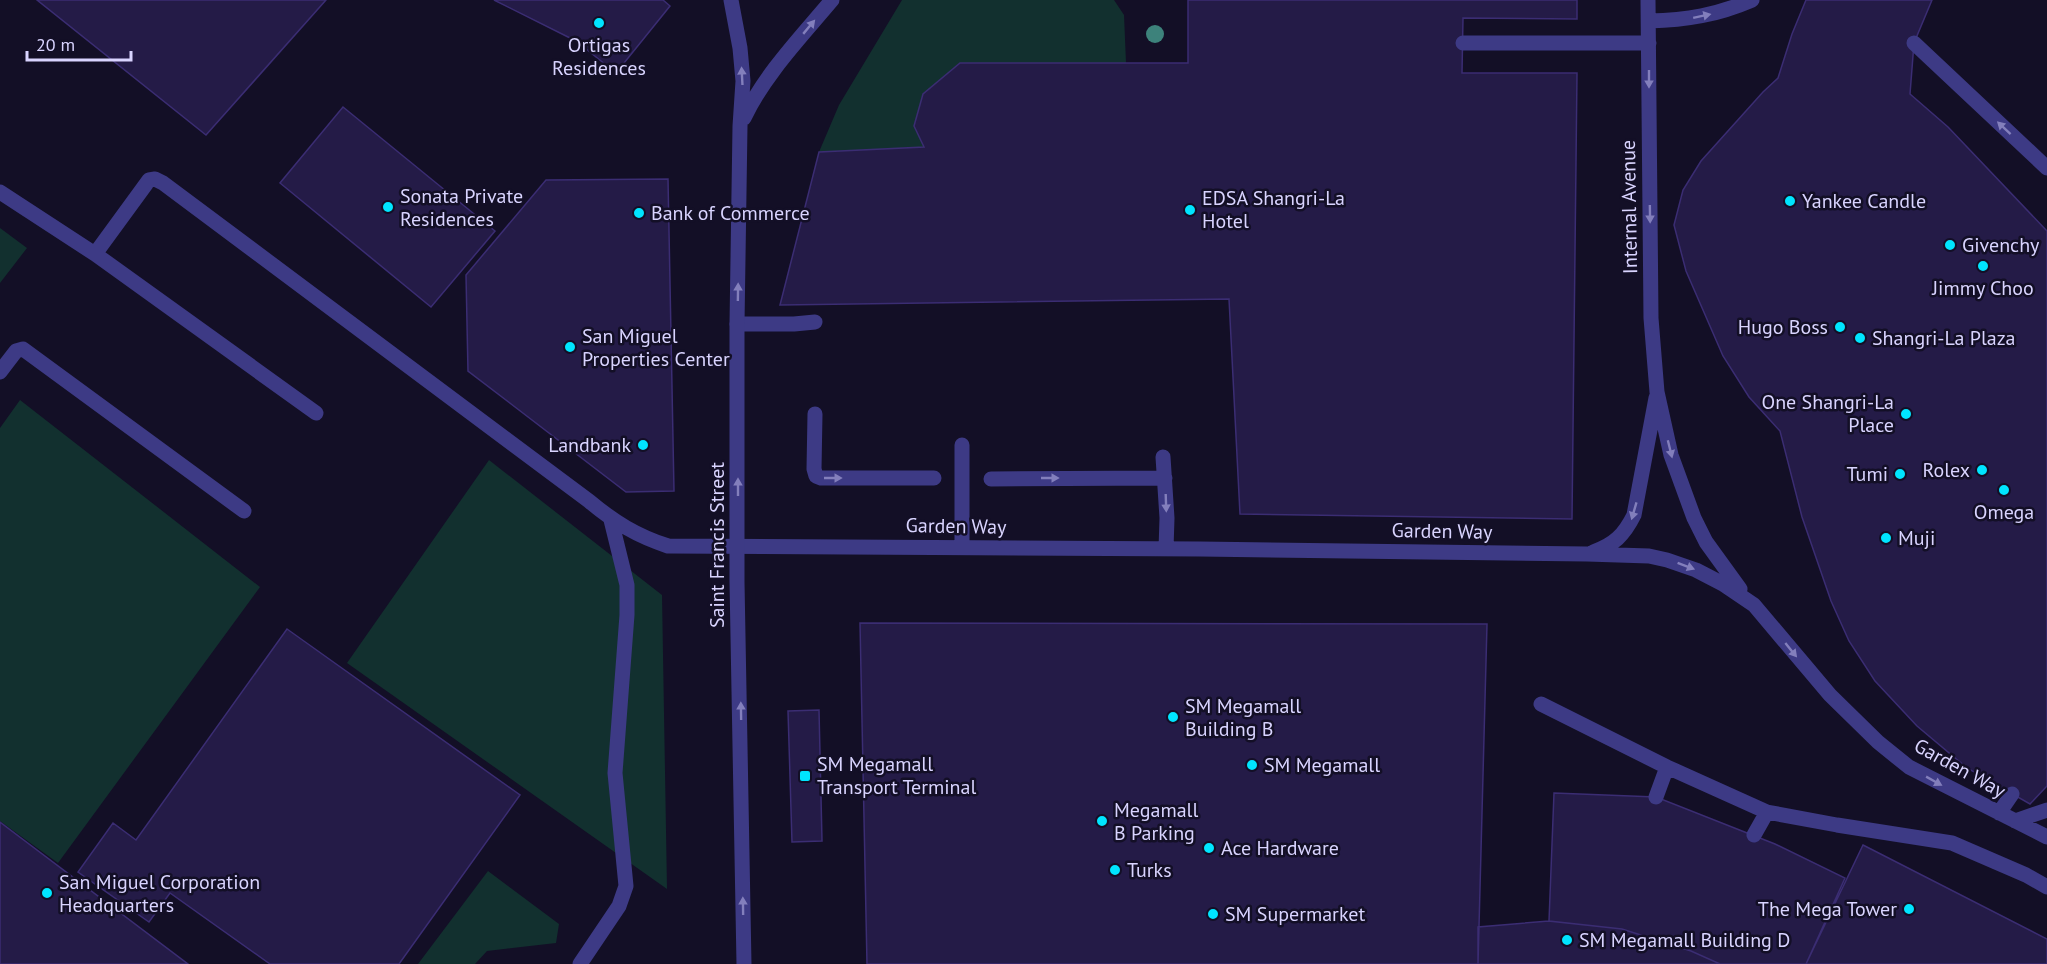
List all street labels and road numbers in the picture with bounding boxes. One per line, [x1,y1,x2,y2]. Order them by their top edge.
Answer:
street label: Internal Avenue [1615,140,1643,274]
street label: Saint Francis Street [704,462,730,628]
street label: Garden Way [905,512,1007,540]
street label: Garden Way [1391,517,1493,545]
street label: Garden Way [1910,732,2011,804]

